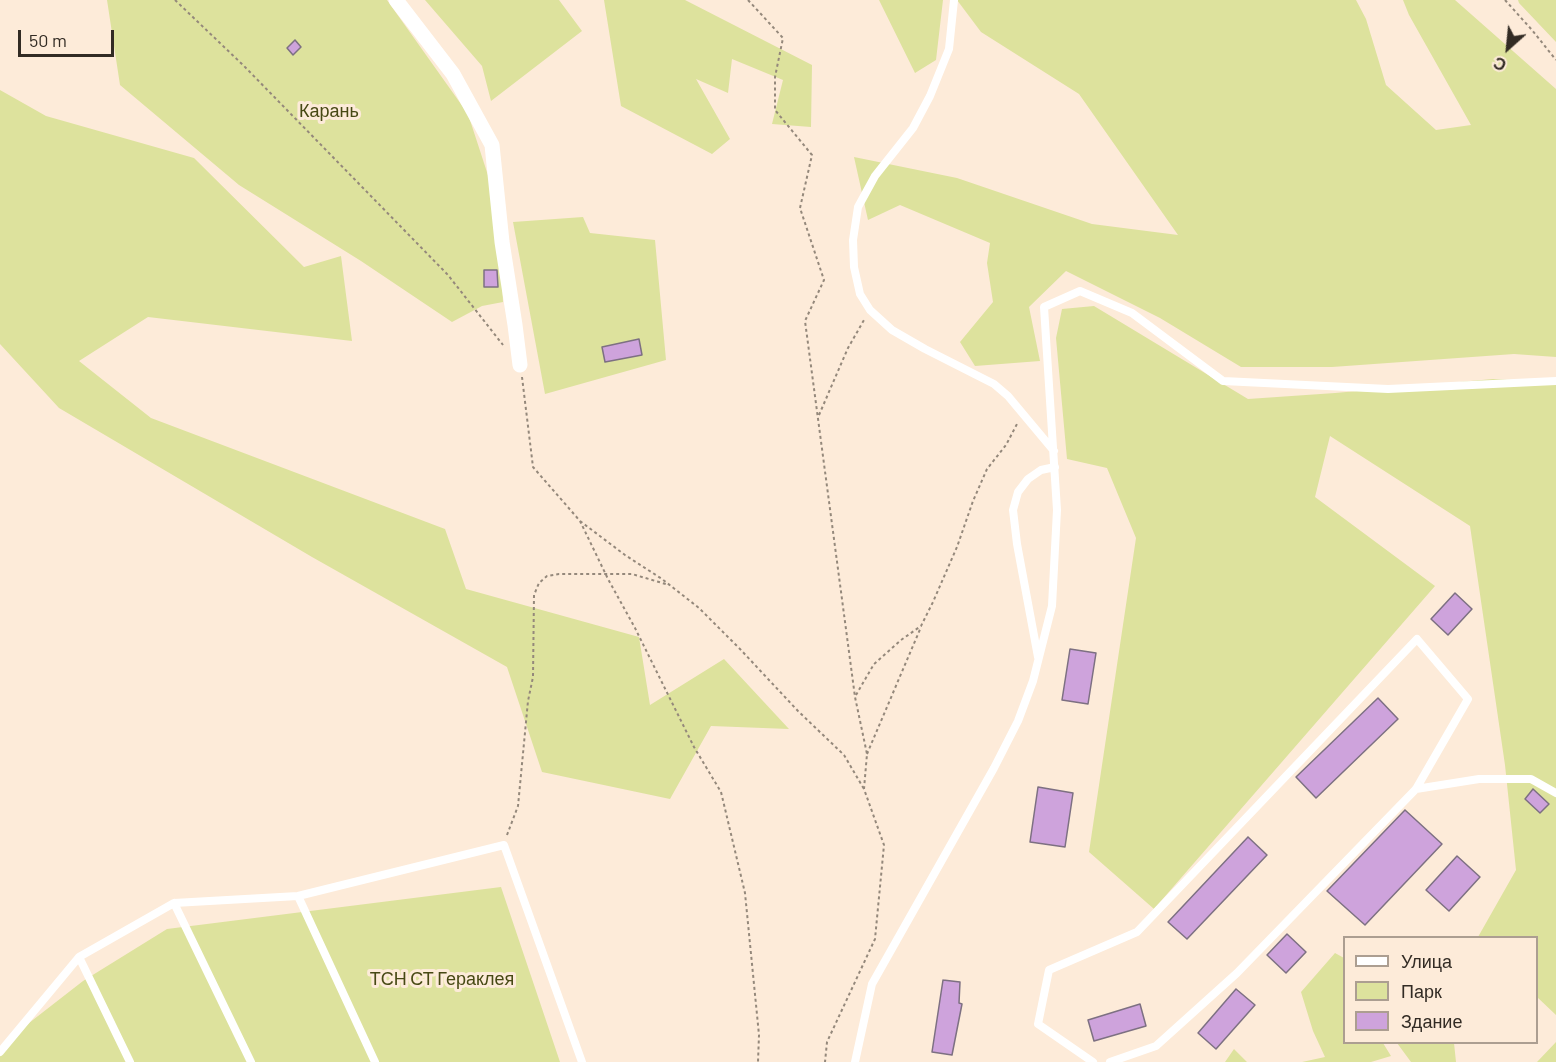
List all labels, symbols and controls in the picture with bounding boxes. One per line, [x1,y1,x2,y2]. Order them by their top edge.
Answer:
scale bar [21,18,117,56]
north arrow [1478,18,1538,78]
text: 50 m [29,29,67,51]
text: С [1490,53,1509,76]
park label: Карань [299,100,359,122]
legend [1343,936,1538,1044]
text: Улица [1401,950,1452,972]
park label: ТСН СТ Гераклея [370,968,514,990]
text: Парк [1401,980,1442,1002]
text: Здание [1401,1010,1462,1032]

